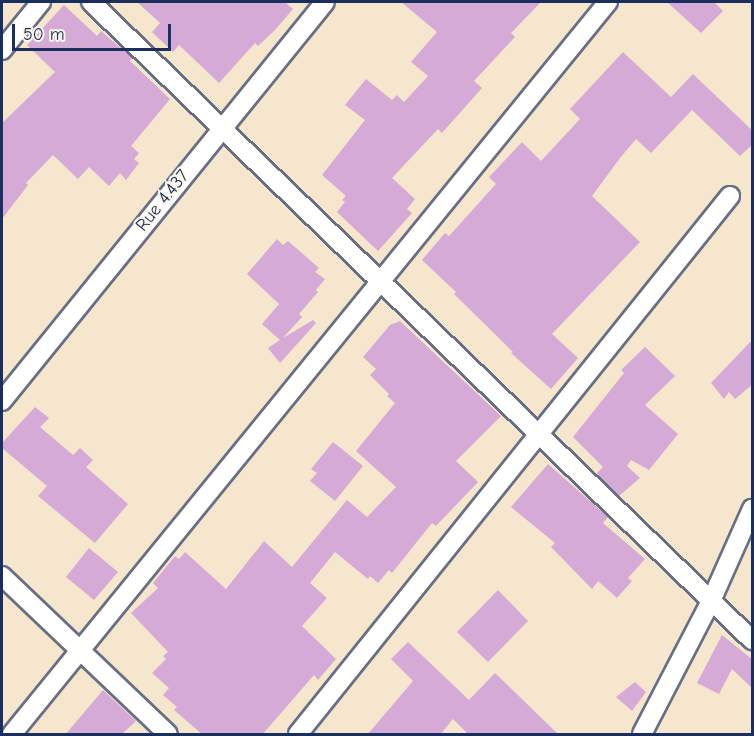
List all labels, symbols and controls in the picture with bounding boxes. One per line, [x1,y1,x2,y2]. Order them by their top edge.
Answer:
scale bar [15,12,174,50]
text: 50 m [23,24,65,45]
street label: Rue 4.437 [132,166,194,236]

